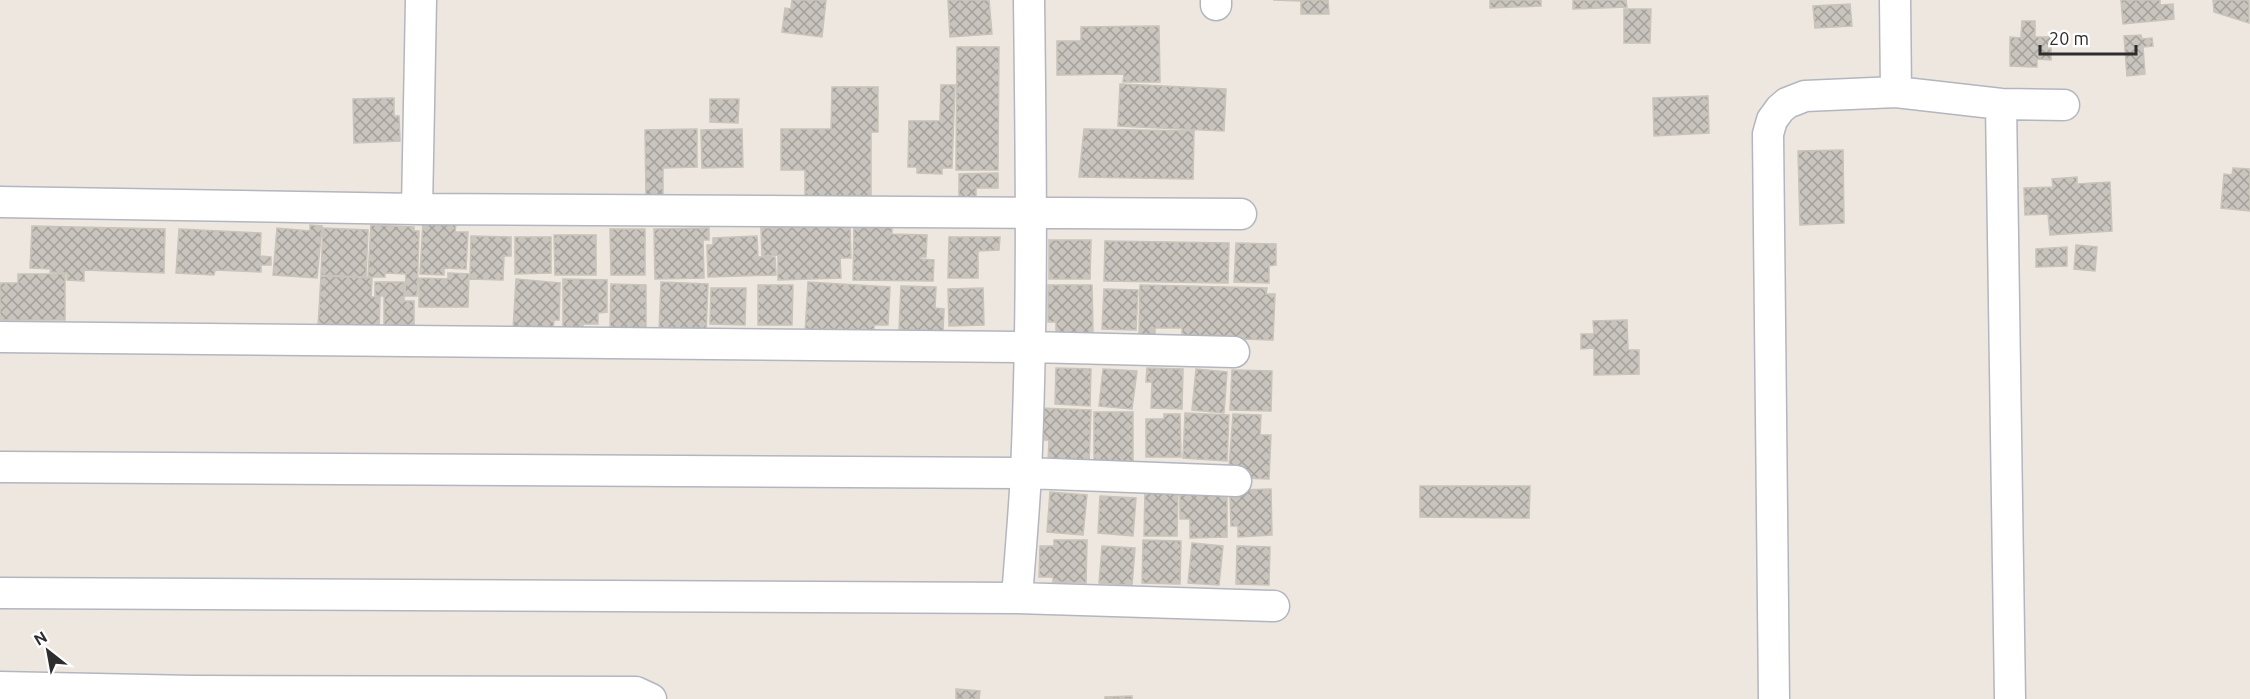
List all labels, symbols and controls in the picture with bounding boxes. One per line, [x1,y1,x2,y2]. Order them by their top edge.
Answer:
scale bar [2040,18,2136,56]
text: 20 m [2049,28,2089,48]
north arrow [18,621,78,681]
text: N [31,627,50,649]

